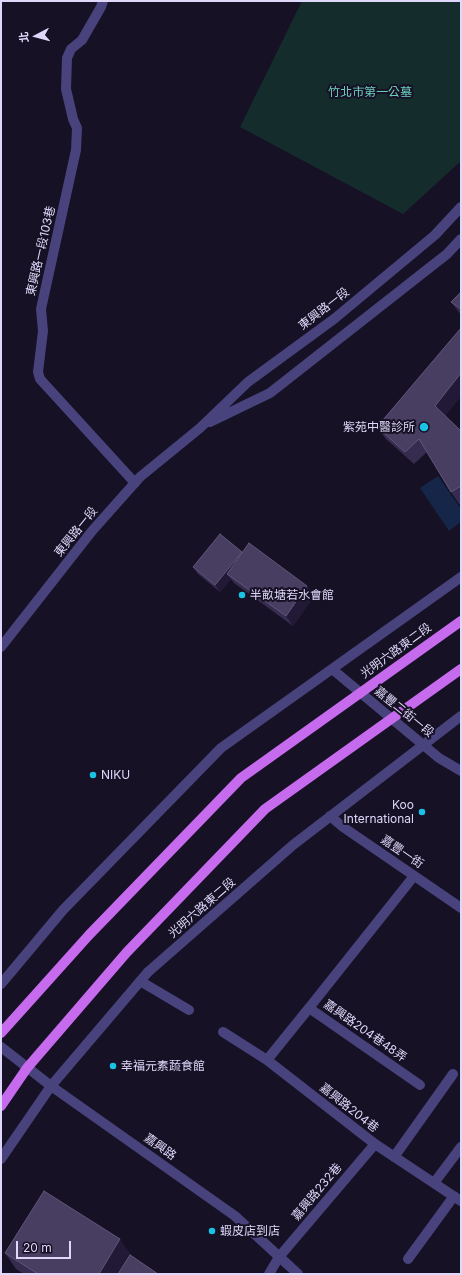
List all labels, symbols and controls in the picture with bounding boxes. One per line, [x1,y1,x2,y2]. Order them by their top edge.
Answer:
north arrow [16,16,56,56]
text: 北 [17,31,32,43]
park label: 竹北市第一公墓 [328,85,412,99]
street label: 東興路一段103巷 [24,205,58,297]
street label: 東興路一段 [296,285,352,333]
place label: 紫苑中醫診所 [343,420,415,434]
marker: 紫苑中醫診所 [418,421,430,433]
street label: 東興路一段 [52,504,100,560]
place label: 半畝塘若水會館 [250,588,334,602]
marker: 半畝塘若水會館 [237,590,247,600]
street label: 光明六路東二段 [358,620,434,682]
street label: 嘉豐二街一段 [371,684,437,740]
place label: NIKU [101,768,130,782]
marker: NIKU [88,770,98,780]
place label: Koo International [344,798,414,826]
marker: Koo International [417,807,427,817]
street label: 嘉豐一街 [378,833,426,871]
street label: 光明六路東二段 [166,875,238,941]
street label: 嘉興路204巷48弄 [321,997,409,1065]
place label: 幸福元素蔬食館 [121,1059,205,1073]
marker: 幸福元素蔬食館 [108,1061,118,1071]
street label: 嘉興路204巷 [317,1081,381,1135]
street label: 嘉興路 [141,1131,179,1163]
street label: 嘉興路232巷 [289,1161,345,1223]
place label: 蝦皮店到店 [220,1224,280,1238]
marker: 蝦皮店到店 [207,1226,217,1236]
scale bar [18,1233,73,1259]
text: 20 m [23,1240,52,1255]

